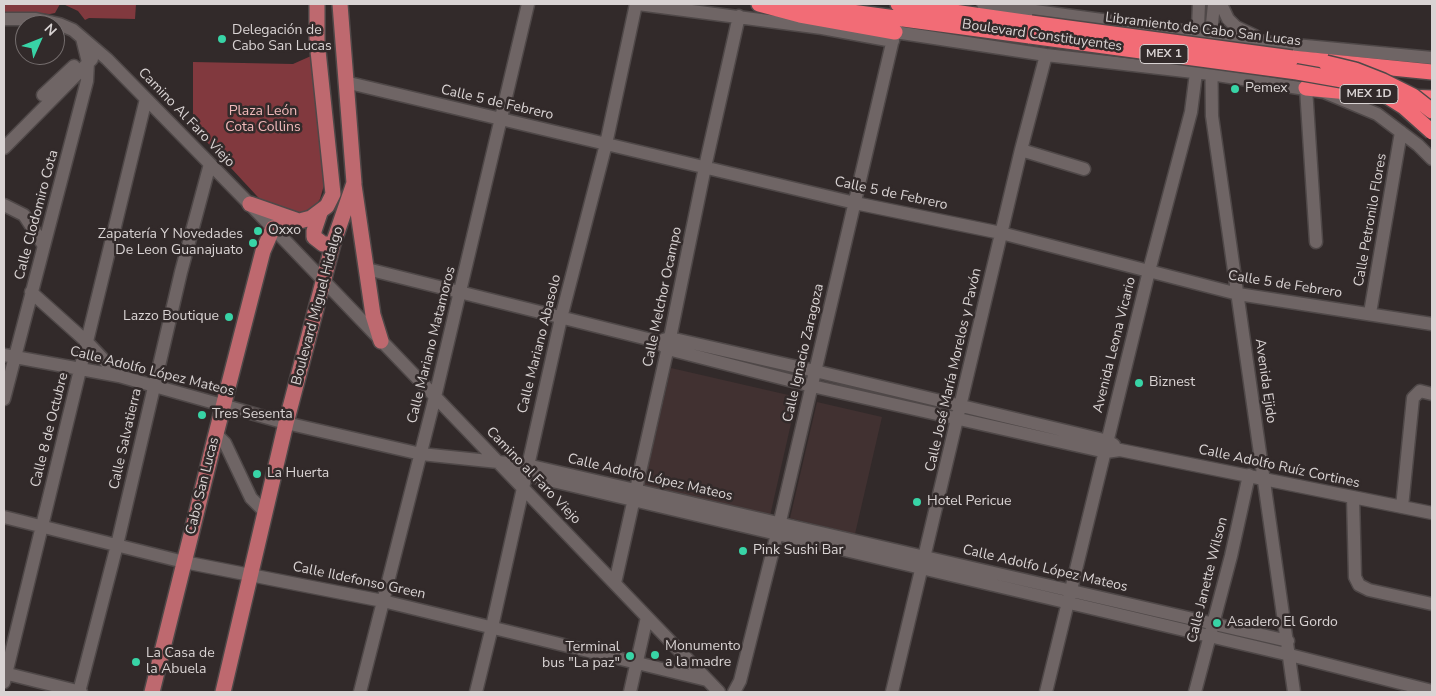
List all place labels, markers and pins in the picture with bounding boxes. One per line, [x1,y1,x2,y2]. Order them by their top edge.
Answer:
place label: Delegación de Cabo San Lucas [232,23,332,56]
marker: Delegación de Cabo San Lucas [216,33,228,45]
place label: Pemex [1245,81,1288,97]
marker: Pemex [1229,83,1241,95]
place label: Oxxo [268,223,301,239]
marker: Oxxo [252,225,264,237]
place label: Zapatería Y Novedades De Leon Guanajuato [98,227,243,260]
marker: Zapatería Y Novedades De Leon Guanajuato [247,237,259,249]
place label: Lazzo Boutique [123,309,219,325]
marker: Lazzo Boutique [223,311,235,323]
place label: Biznest [1149,375,1195,391]
marker: Biznest [1133,377,1145,389]
place label: Tres Sesenta [212,407,293,423]
marker: Tres Sesenta [196,409,208,421]
place label: La Huerta [267,466,329,482]
marker: La Huerta [251,468,263,480]
place label: Hotel Pericue [927,494,1011,510]
marker: Hotel Pericue [911,496,923,508]
place label: Pink Sushi Bar [753,543,844,559]
marker: Pink Sushi Bar [737,545,749,557]
place label: Asadero El Gordo [1227,615,1338,631]
marker: Asadero El Gordo [1211,617,1223,629]
place label: Monumento a la madre [665,639,741,672]
place label: Terminal bus "La paz" [542,640,620,672]
place label: La Casa de la Abuela [146,646,215,679]
marker: Monumento a la madre [649,649,661,661]
marker: Terminal bus "La paz" [624,650,636,662]
marker: La Casa de la Abuela [130,656,142,668]

